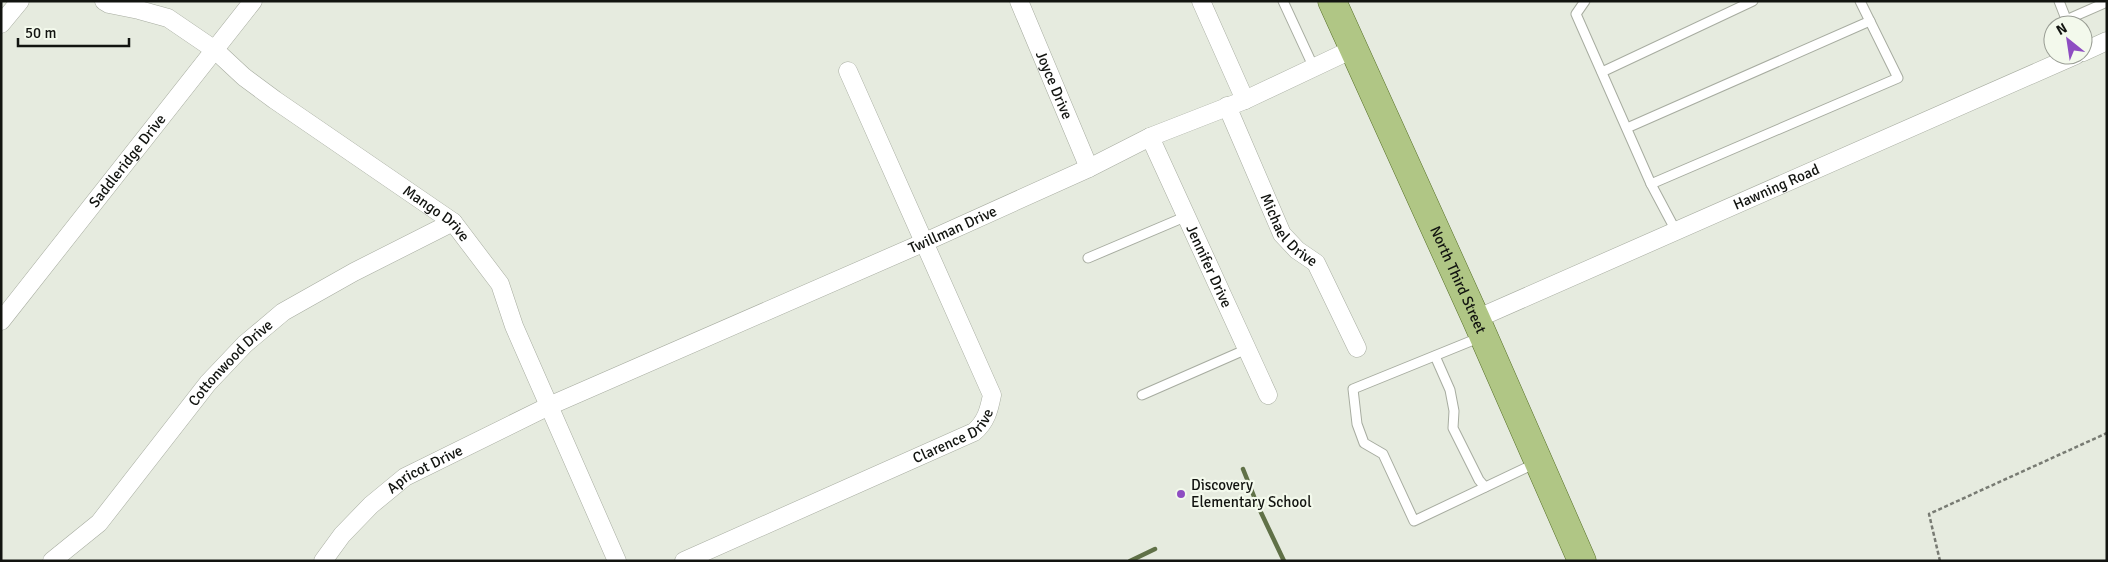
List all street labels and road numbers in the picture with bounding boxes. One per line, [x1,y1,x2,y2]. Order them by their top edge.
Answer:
street label: Joyce Drive [1032,48,1077,122]
street label: Saddleridge Drive [85,110,169,211]
street label: Hawning Road [1730,160,1822,214]
street label: Mango Drive [400,181,473,245]
street label: Michael Drive [1257,191,1321,270]
street label: Twillman Drive [906,202,999,257]
street label: Jennifer Drive [1182,222,1236,311]
street label: North Third Street [1426,223,1490,336]
street label: Cottonwood Drive [184,316,276,410]
street label: Clarence Drive [910,406,997,467]
street label: Apricot Drive [383,441,465,497]

